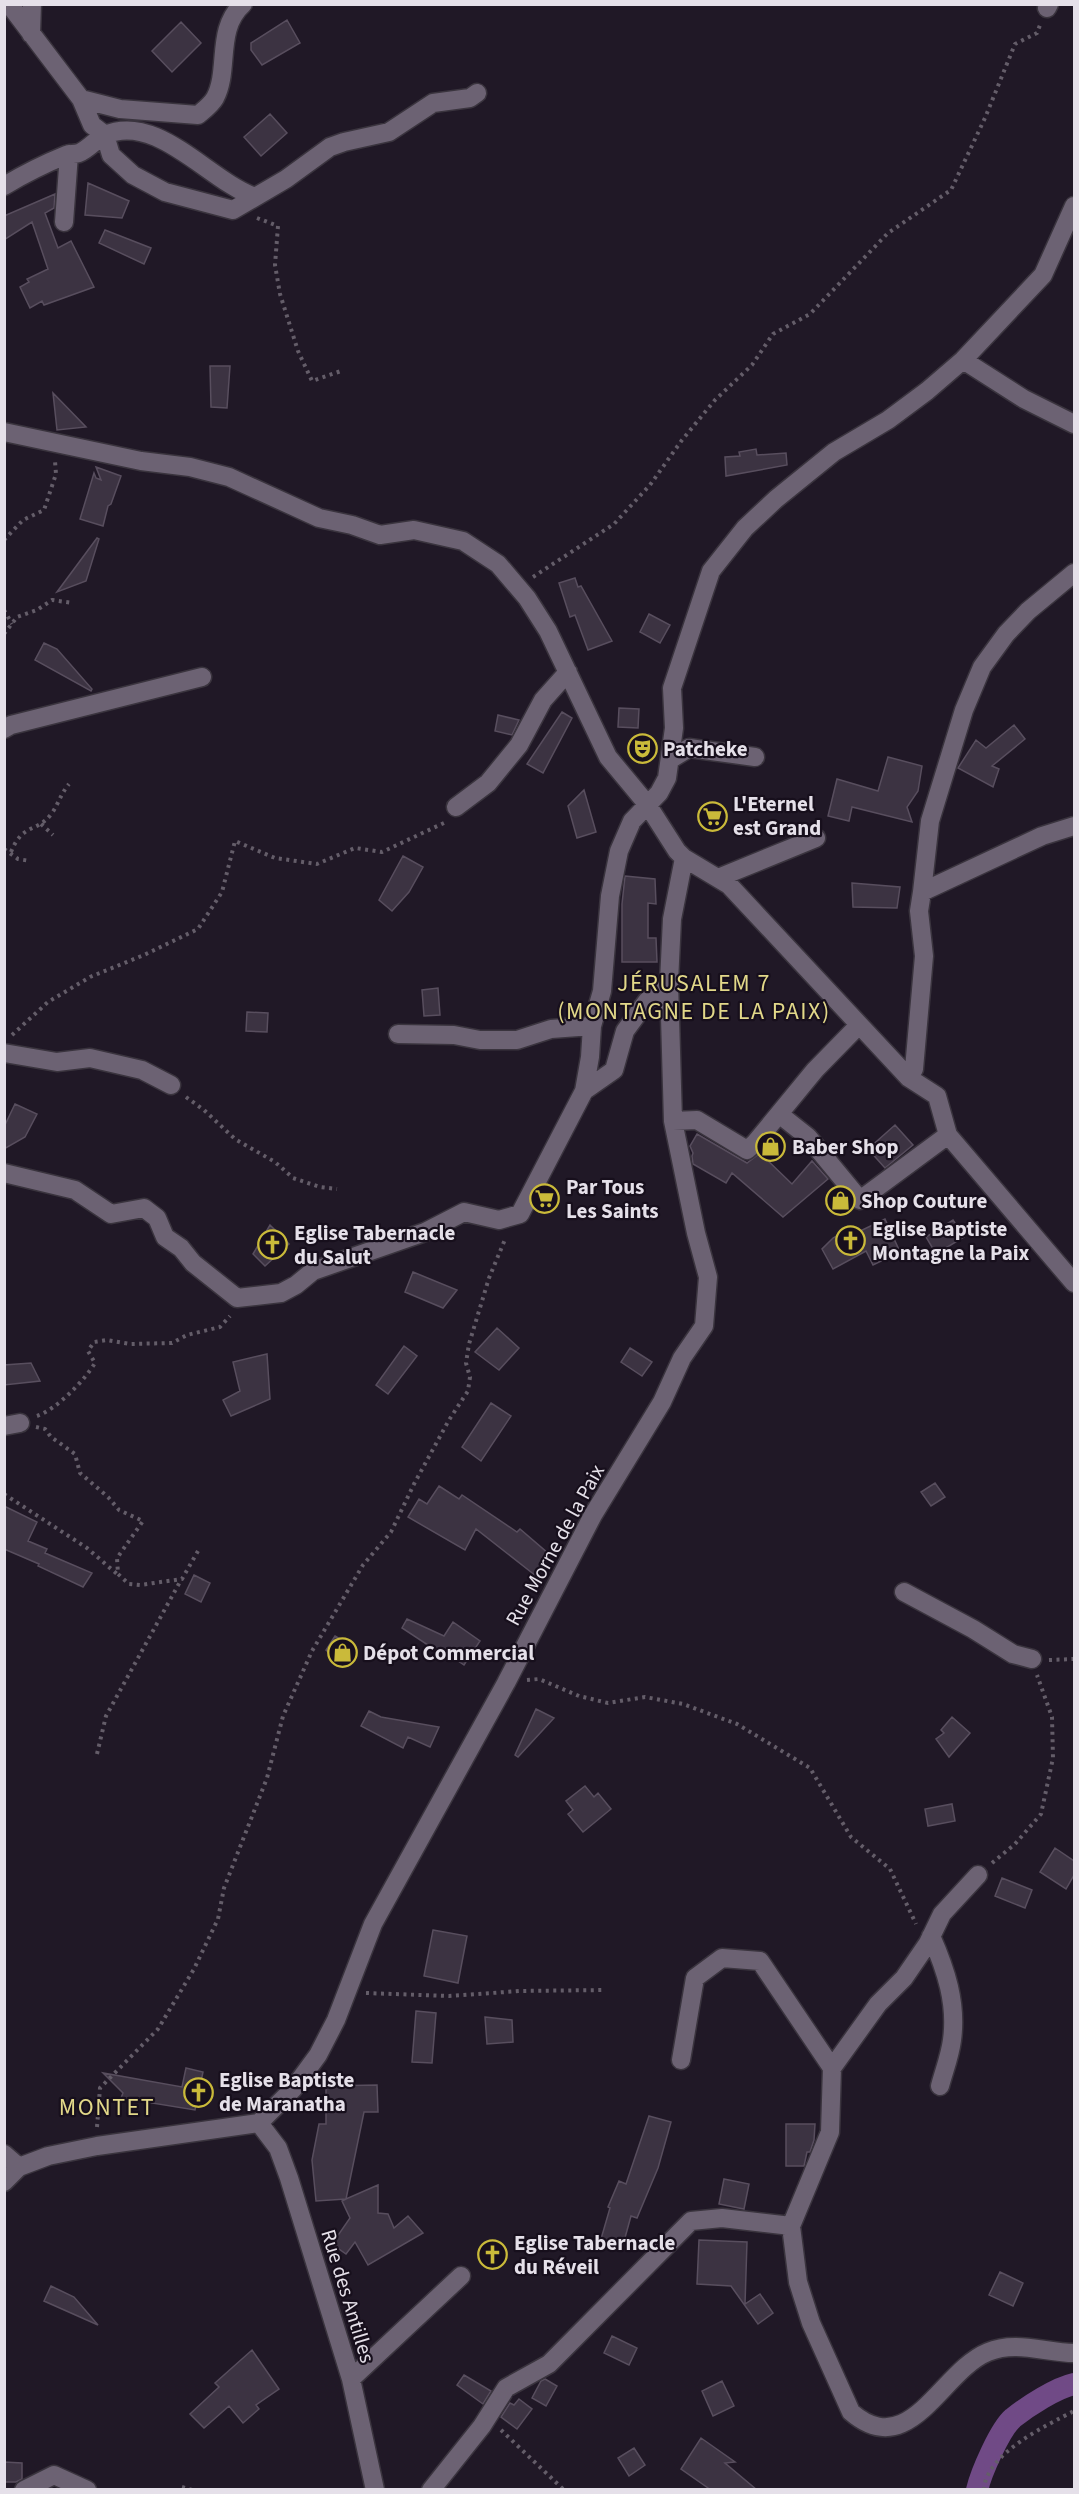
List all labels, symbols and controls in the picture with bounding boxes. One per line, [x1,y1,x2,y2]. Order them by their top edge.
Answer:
theatre icon: Patcheke [626,733,658,765]
place label: Patcheke [663,734,748,764]
place label: L'Eternel est Grand [733,789,821,843]
supermarket icon: L'Eternel est Grand [696,800,728,832]
district label: JÉRUSALEM 7 (MONTAGNE DE LA PAIX) [557,966,831,1029]
shop icon: Baber Shop [755,1131,787,1163]
place label: Baber Shop [792,1132,899,1162]
place label: Par Tous Les Saints [566,1172,659,1226]
supermarket icon: Par Tous Les Saints [529,1183,561,1215]
shop icon: Shop Couture [824,1185,856,1217]
place label: Shop Couture [861,1186,987,1216]
place label: Eglise Baptiste Montagne la Paix [872,1214,1030,1268]
place label: Eglise Tabernacle du Salut [294,1218,455,1272]
church icon: Eglise Baptiste Montagne la Paix [835,1225,867,1257]
church icon: Eglise Tabernacle du Salut [257,1229,289,1261]
street label: Rue Morne de la Paix [498,1458,612,1631]
shop icon: Dépot Commercial [326,1637,358,1669]
place label: Dépot Commercial [363,1638,534,1668]
place label: Eglise Baptiste de Maranatha [219,2065,355,2119]
church icon: Eglise Baptiste de Maranatha [182,2076,214,2108]
district label: MONTET [59,2090,155,2125]
street label: Rue des Antilles [313,2226,383,2367]
place label: Eglise Tabernacle du Réveil [514,2228,675,2282]
church icon: Eglise Tabernacle du Réveil [477,2239,509,2271]

